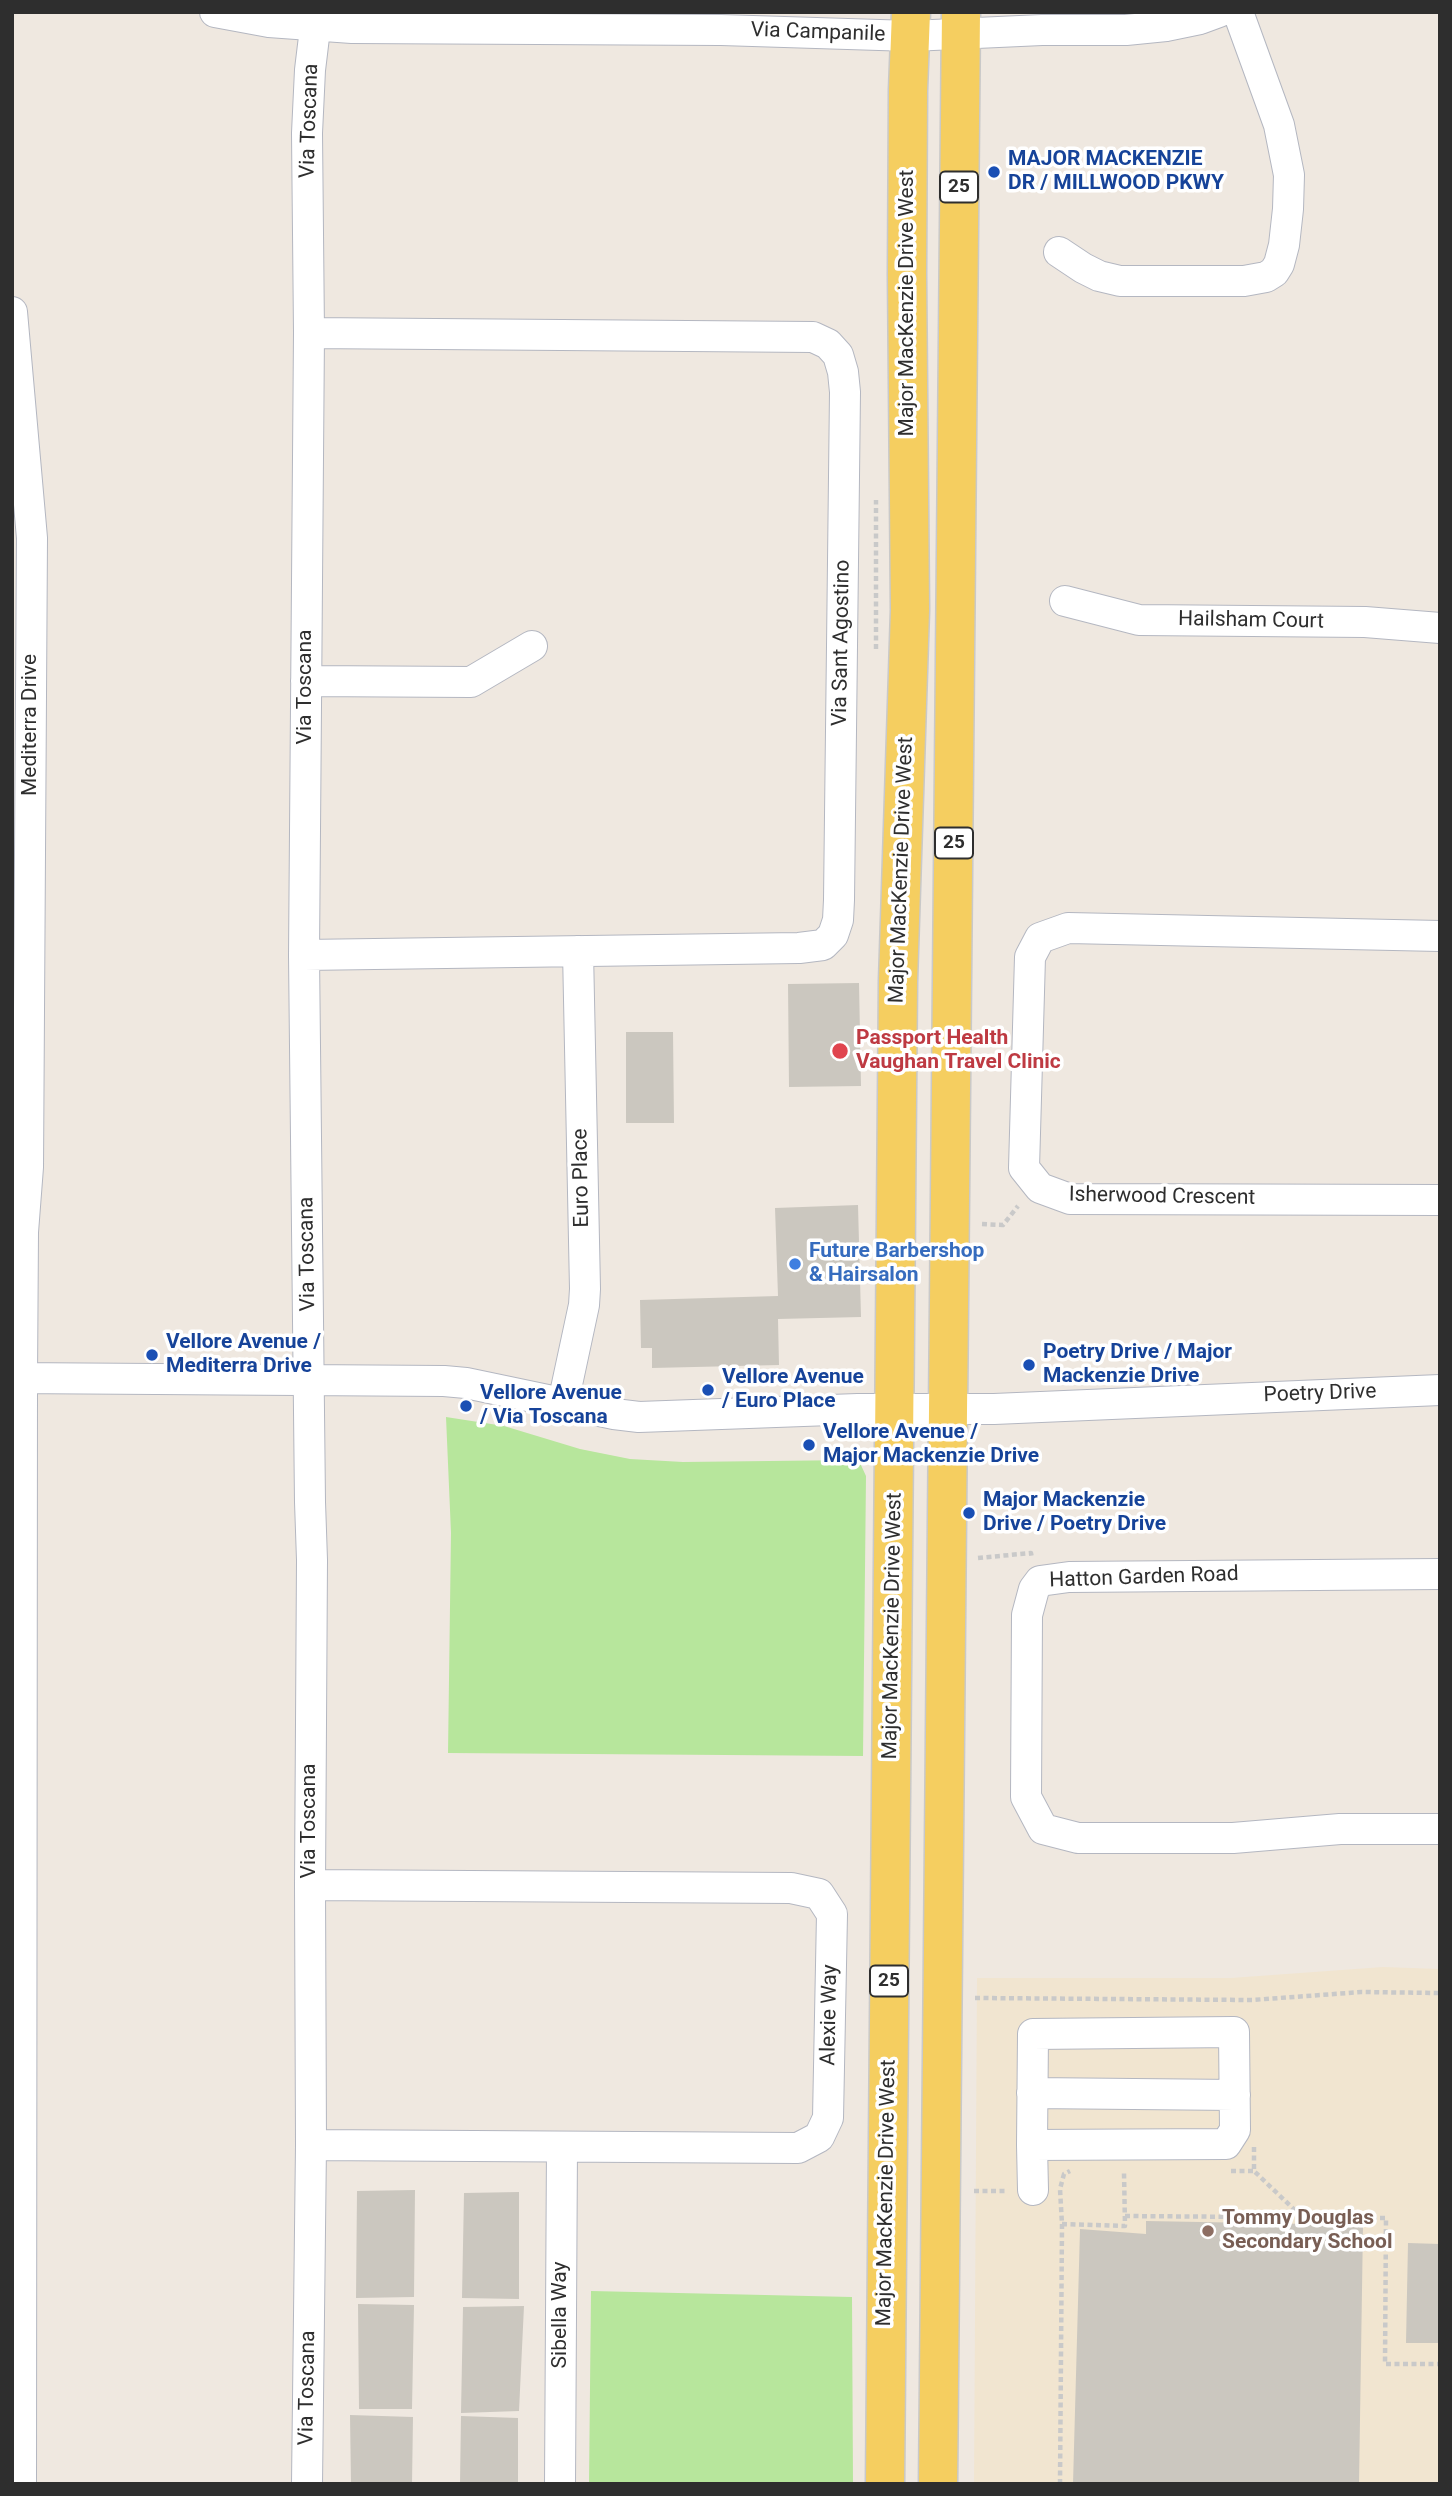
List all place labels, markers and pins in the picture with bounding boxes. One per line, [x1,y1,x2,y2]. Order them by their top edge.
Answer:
place label: MAJOR MACKENZIE DR / MILLWOOD PKWY [1008,147,1224,197]
marker: MAJOR MACKENZIE DR / MILLWOOD PKWY [986,164,1002,180]
place label: Passport Health Vaughan Travel Clinic [856,1026,1061,1076]
marker: Passport Health Vaughan Travel Clinic [830,1041,850,1061]
place label: Future Barbershop & Hairsalon [809,1239,984,1289]
marker: Future Barbershop & Hairsalon [787,1256,803,1272]
place label: Vellore Avenue / Mediterra Drive [166,1330,321,1380]
place label: Poetry Drive / Major Mackenzie Drive [1043,1340,1232,1390]
marker: Vellore Avenue / Mediterra Drive [144,1347,160,1363]
marker: Poetry Drive / Major Mackenzie Drive [1021,1357,1037,1373]
place label: Vellore Avenue / Euro Place [722,1365,864,1415]
place label: Vellore Avenue / Via Toscana [480,1381,622,1431]
marker: Vellore Avenue / Euro Place [700,1382,716,1398]
marker: Vellore Avenue / Via Toscana [458,1398,474,1414]
place label: Vellore Avenue / Major Mackenzie Drive [823,1420,1039,1470]
marker: Vellore Avenue / Major Mackenzie Drive [801,1437,817,1453]
place label: Major Mackenzie Drive / Poetry Drive [983,1488,1166,1538]
marker: Major Mackenzie Drive / Poetry Drive [961,1505,977,1521]
place label: Tommy Douglas Secondary School [1222,2206,1392,2256]
marker: Tommy Douglas Secondary School [1200,2223,1216,2239]

